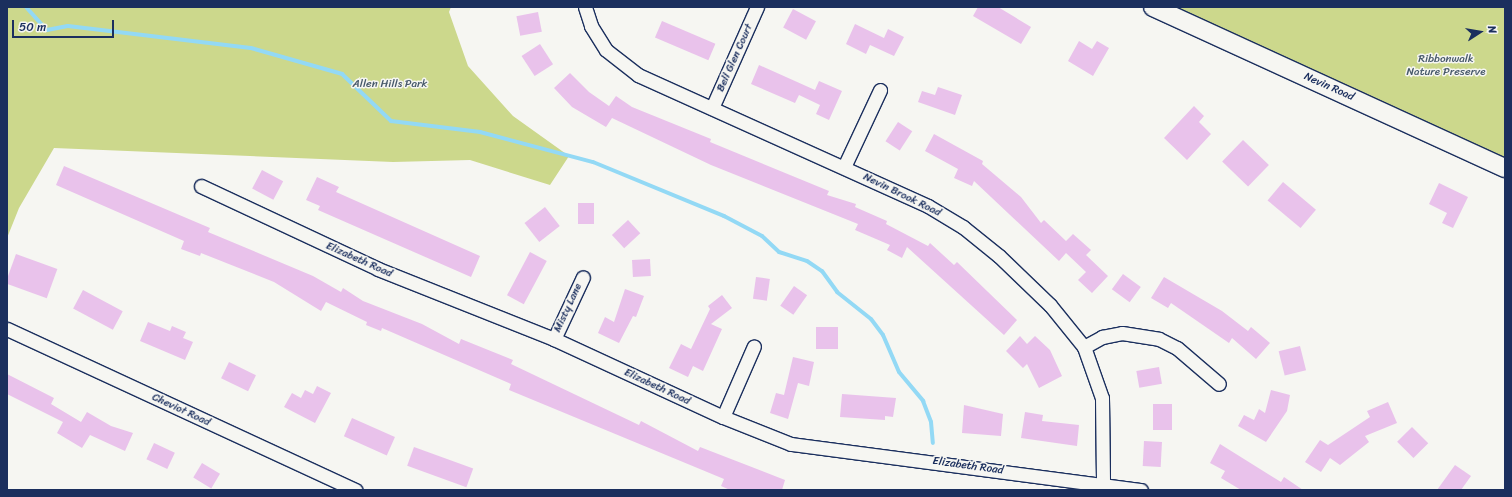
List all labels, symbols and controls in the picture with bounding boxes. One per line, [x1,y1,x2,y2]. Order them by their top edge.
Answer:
scale bar [14,12,116,38]
north arrow [1460,12,1500,52]
text: 50 m [19,16,46,38]
street label: Bell Glen Court [714,22,756,94]
text: N [1482,24,1502,35]
park label: Ribbonwalk Nature Preserve [1406,53,1486,79]
street label: Nevin Road [1302,70,1356,104]
park label: Allen Hills Park [353,77,427,91]
street label: Nevin Brook Road [861,170,943,220]
street label: Elizabeth Road [324,239,394,281]
street label: Misty Lane [551,281,585,335]
street label: Elizabeth Road [622,366,692,408]
street label: Cheviot Road [150,391,212,429]
street label: Elizabeth Road [932,455,1004,477]

